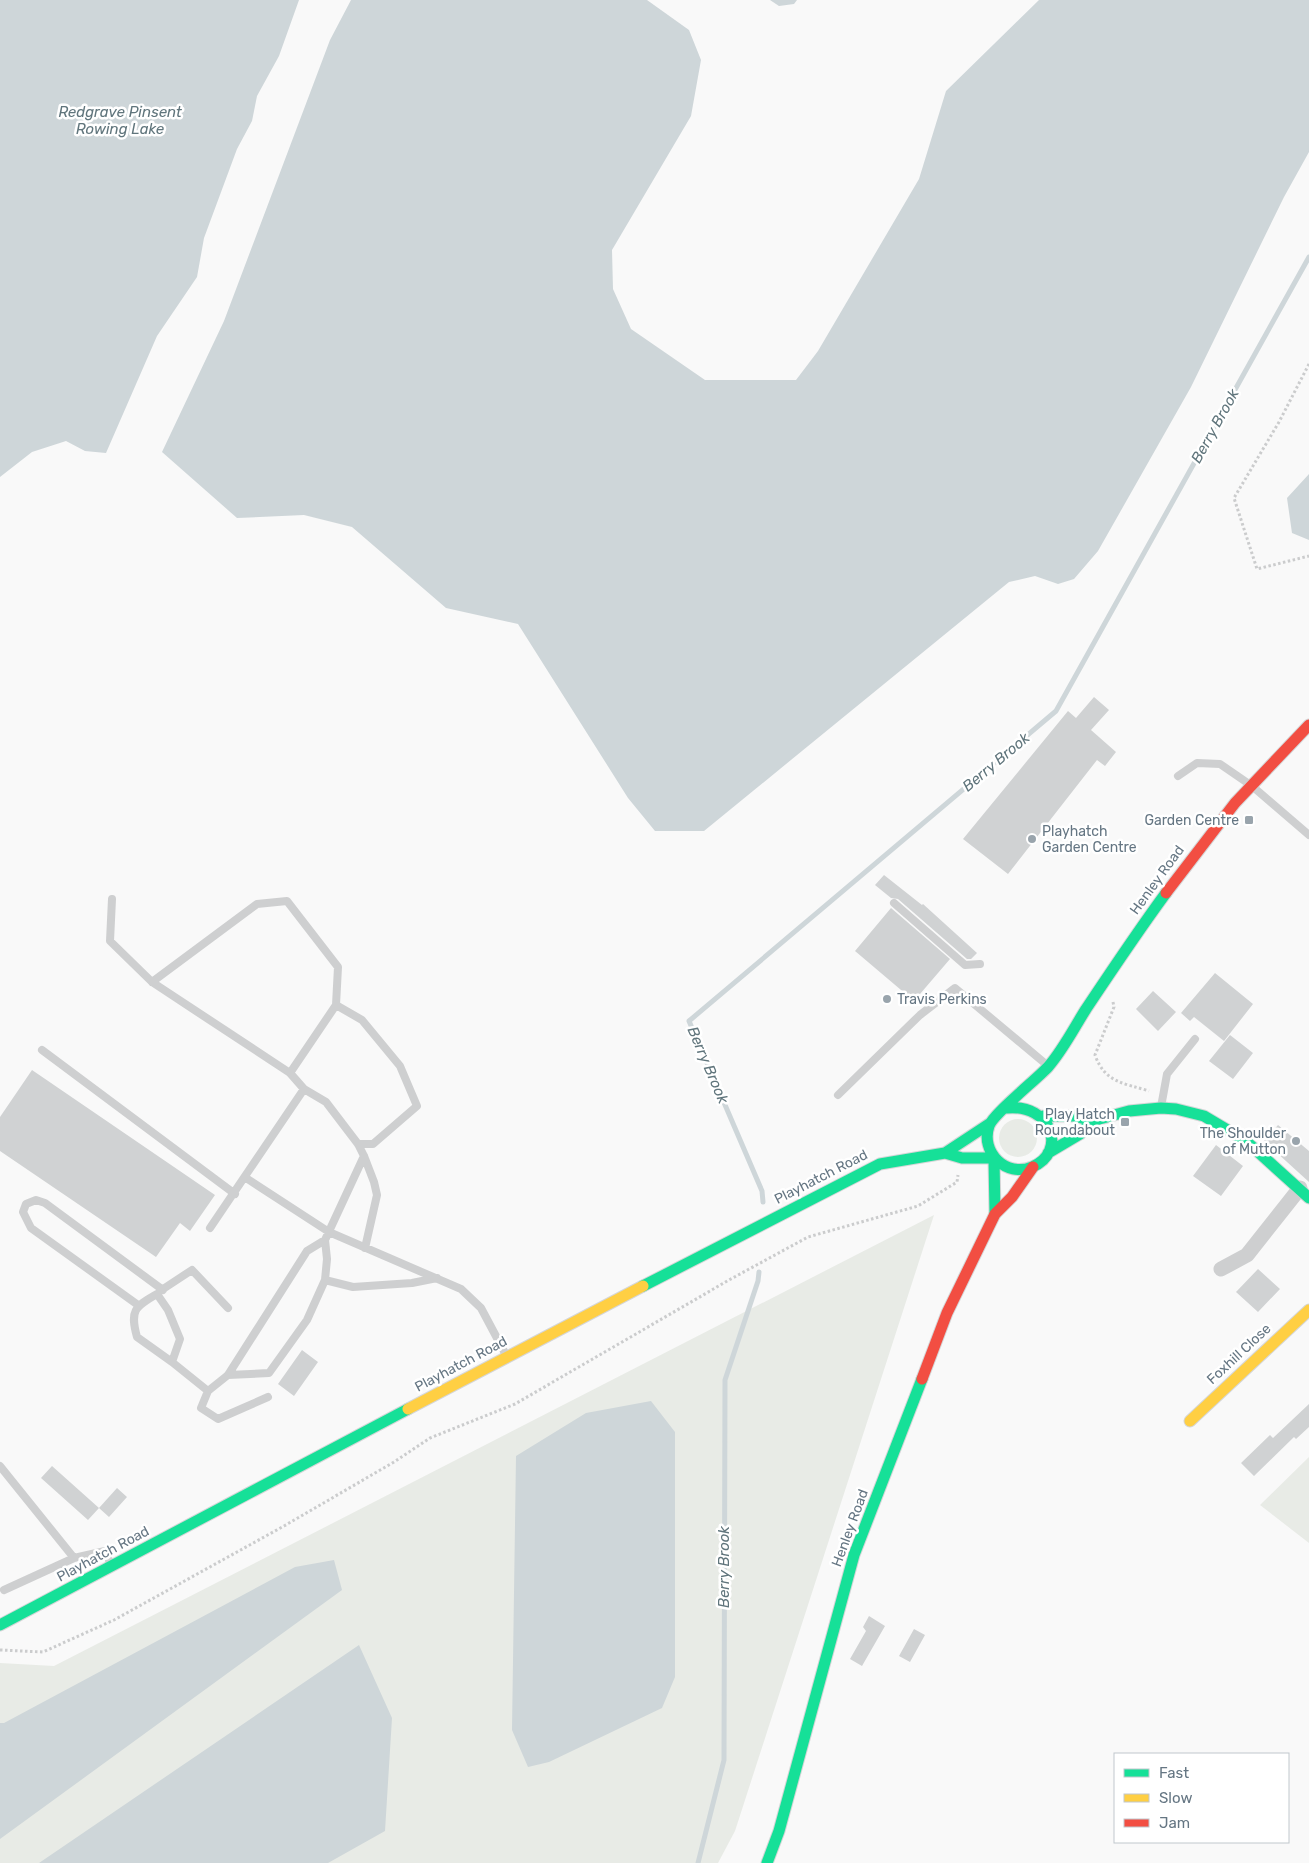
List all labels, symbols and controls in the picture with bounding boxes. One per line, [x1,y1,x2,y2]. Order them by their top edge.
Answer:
water label: Redgrave Pinsent Rowing Lake [58,103,182,138]
water label: Berry Brook [1187,385,1243,466]
water label: Berry Brook [959,729,1033,795]
place label: Garden Centre [1144,812,1239,829]
marker: Garden Centre [1243,814,1255,826]
place label: Playhatch Garden Centre [1042,823,1137,856]
marker: Playhatch Garden Centre [1026,833,1038,845]
street label: Henley Road [1126,842,1188,918]
place label: Travis Perkins [897,991,987,1008]
marker: Travis Perkins [881,993,893,1005]
water label: Berry Brook [684,1024,732,1107]
place label: Play Hatch Roundabout [1035,1106,1116,1139]
marker: Play Hatch Roundabout [1119,1116,1131,1128]
place label: The Shoulder of Mutton [1200,1125,1287,1158]
marker: The Shoulder of Mutton [1290,1135,1302,1147]
street label: Playhatch Road [772,1146,870,1208]
street label: Foxhill Close [1203,1320,1275,1388]
street label: Playhatch Road [412,1333,510,1395]
street label: Henley Road [828,1487,872,1569]
street label: Playhatch Road [54,1523,152,1585]
water label: Berry Brook [715,1526,733,1608]
legend [1114,1753,1289,1843]
text: Fast [1159,1764,1189,1782]
text: Slow [1159,1789,1192,1807]
text: Jam [1159,1814,1190,1832]

